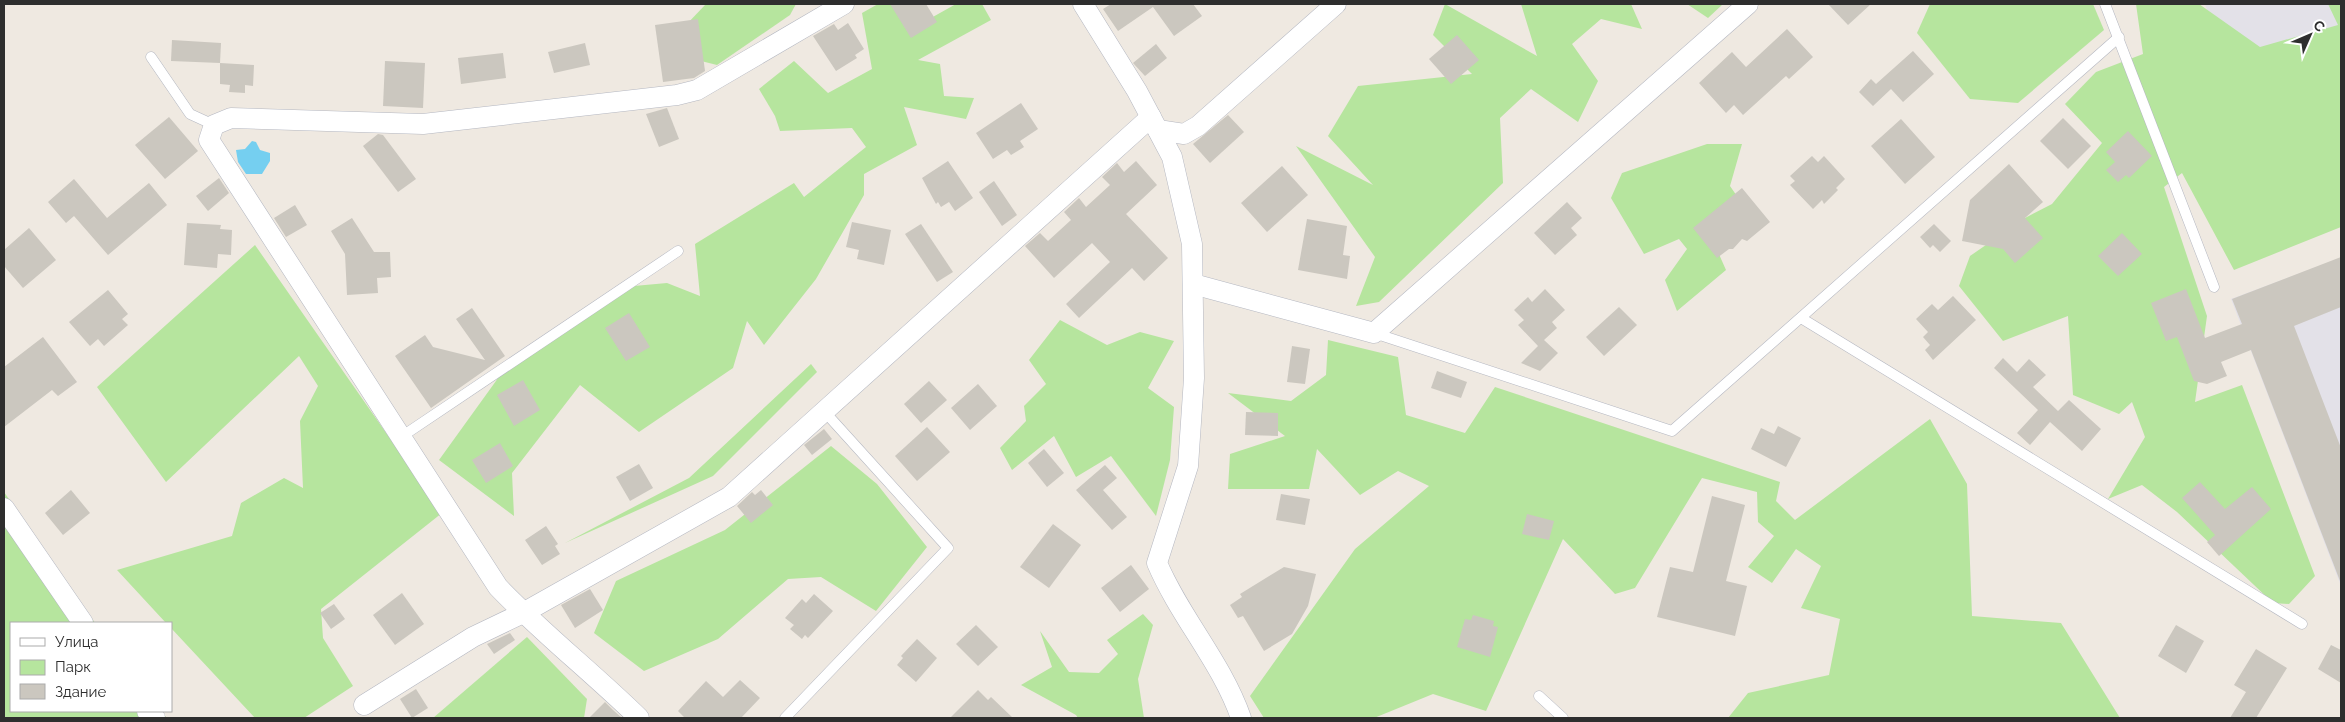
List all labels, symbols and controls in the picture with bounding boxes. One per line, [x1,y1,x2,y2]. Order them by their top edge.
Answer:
north arrow [2285,10,2335,60]
text: С [2310,17,2329,35]
legend [10,622,172,712]
text: Улица [55,633,99,651]
text: Парк [55,658,91,676]
text: Здание [55,683,107,701]

